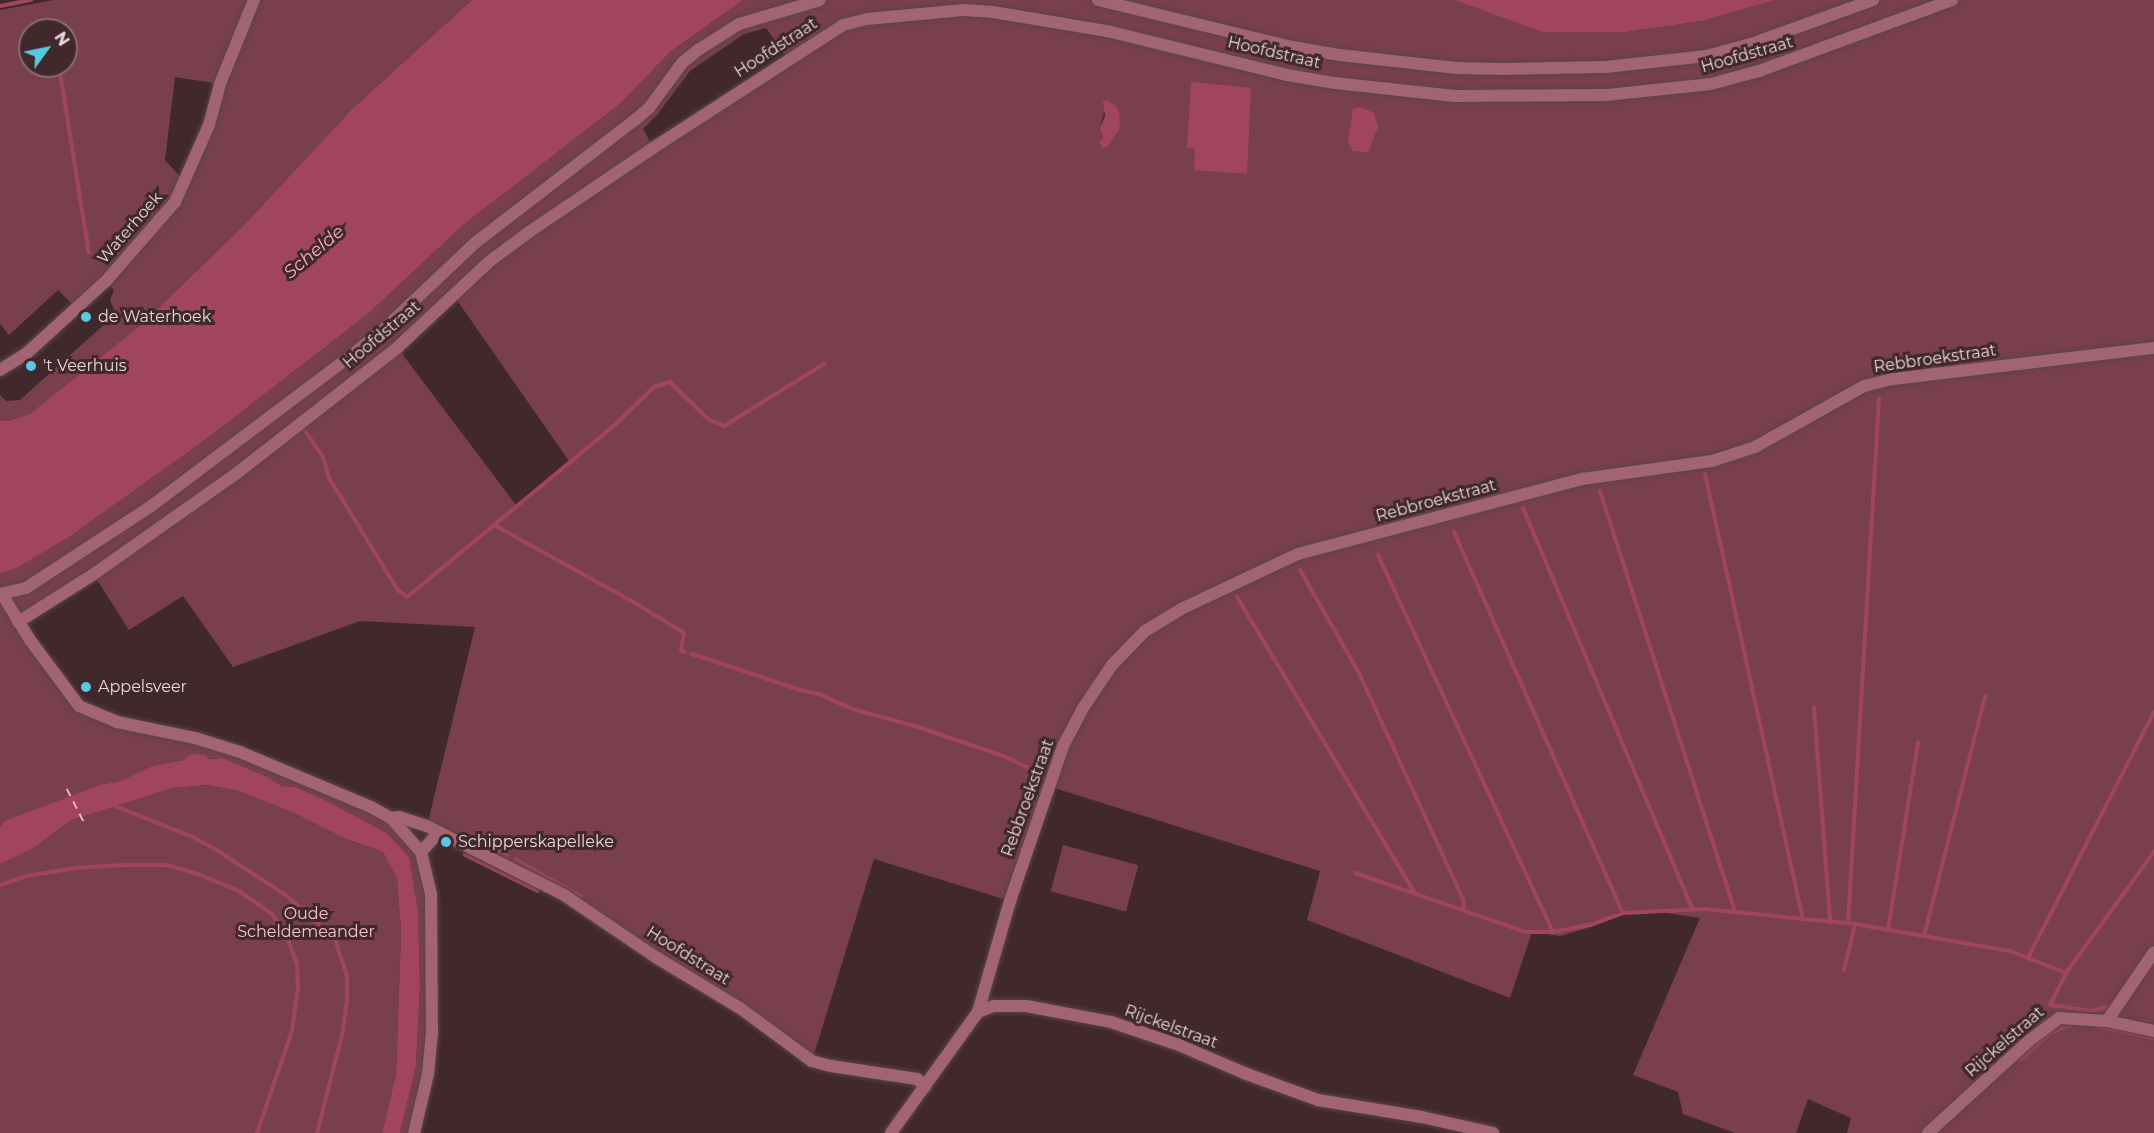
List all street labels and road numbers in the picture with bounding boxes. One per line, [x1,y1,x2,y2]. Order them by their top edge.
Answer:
street label: Hoofdstraat [731,14,821,82]
street label: Hoofdstraat [1226,33,1322,73]
street label: Hoofdstraat [1699,33,1795,77]
street label: Waterhoek [94,188,166,268]
street label: Hoofdstraat [340,297,424,373]
street label: Rebbroekstraat [1872,341,1998,377]
street label: Rebbroekstraat [1374,476,1498,526]
street label: Rebbroekstraat [998,737,1058,859]
street label: Hoofdstraat [643,923,733,989]
street label: Rijckelstraat [1122,1001,1220,1053]
street label: Rijckelstraat [1962,1003,2048,1081]

